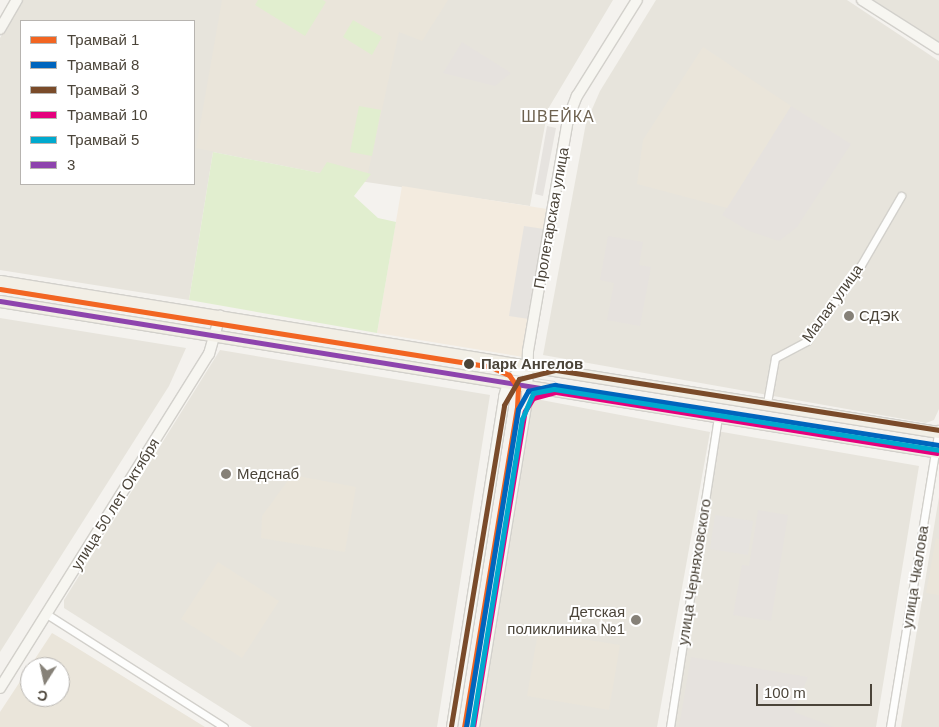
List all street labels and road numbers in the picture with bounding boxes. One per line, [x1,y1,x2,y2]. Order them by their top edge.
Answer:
street label: Пролетарская улица [530,146,572,290]
street label: Малая улица [798,261,866,345]
street label: улица 50 лет Октября [67,435,163,573]
street label: улица Черняховского [674,497,714,647]
street label: улица Чкалова [898,524,932,630]

